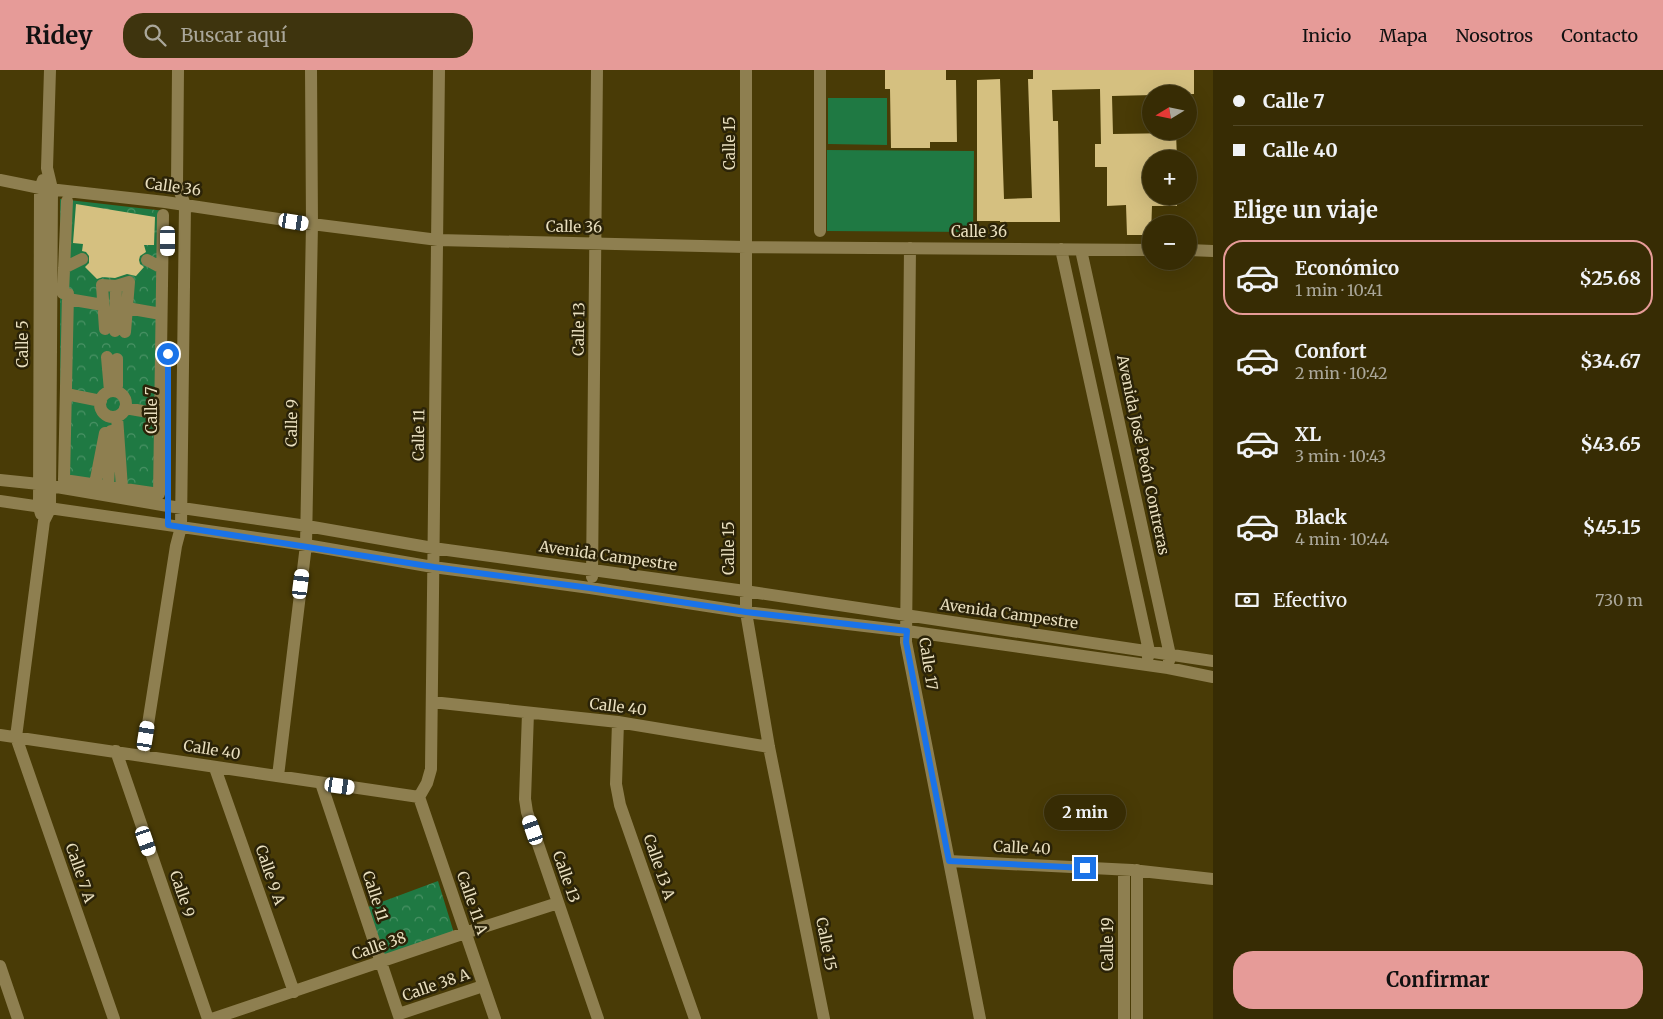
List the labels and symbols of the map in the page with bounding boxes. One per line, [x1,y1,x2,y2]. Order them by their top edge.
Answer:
north arrow [1142,85,1198,140]
street label: Calle 15 [720,116,739,170]
street label: Calle 36 [144,173,202,200]
car [278,212,309,232]
street label: Calle 36 [546,217,602,236]
street label: Calle 36 [951,222,1007,241]
car [160,226,175,256]
street label: Calle 13 [569,302,588,356]
street label: Calle 5 [13,320,32,368]
route start [157,343,179,365]
street label: Avenida José Peón Contreras [1113,352,1174,557]
street label: Calle 7 [142,386,161,434]
street label: Calle 9 [282,399,301,447]
street label: Calle 11 [409,409,428,461]
street label: Calle 15 [719,521,738,575]
street label: Avenida Campestre [537,536,678,575]
car [291,568,310,600]
street label: Avenida Campestre [938,594,1079,633]
street label: Calle 17 [915,636,942,692]
street label: Calle 40 [588,694,648,719]
car [136,720,155,752]
street label: Calle 40 [182,736,242,763]
car [324,776,355,796]
callout: 2 min [1044,796,1126,830]
car [521,813,544,847]
car [134,824,157,858]
street label: Calle 13 A [639,832,680,902]
street label: Calle 40 [993,837,1051,858]
street label: Calle 7 A [61,841,100,905]
street label: Calle 9 A [251,842,290,908]
street label: Calle 13 [549,848,584,905]
route end [1074,857,1096,879]
street label: Calle 9 [166,868,199,920]
street label: Calle 11 [358,868,393,924]
street label: Calle 11 A [453,869,492,938]
street label: Calle 15 [812,916,841,972]
street label: Calle 19 [1098,917,1117,971]
street label: Calle 38 [349,927,409,964]
street label: Calle 38 A [400,964,473,1005]

